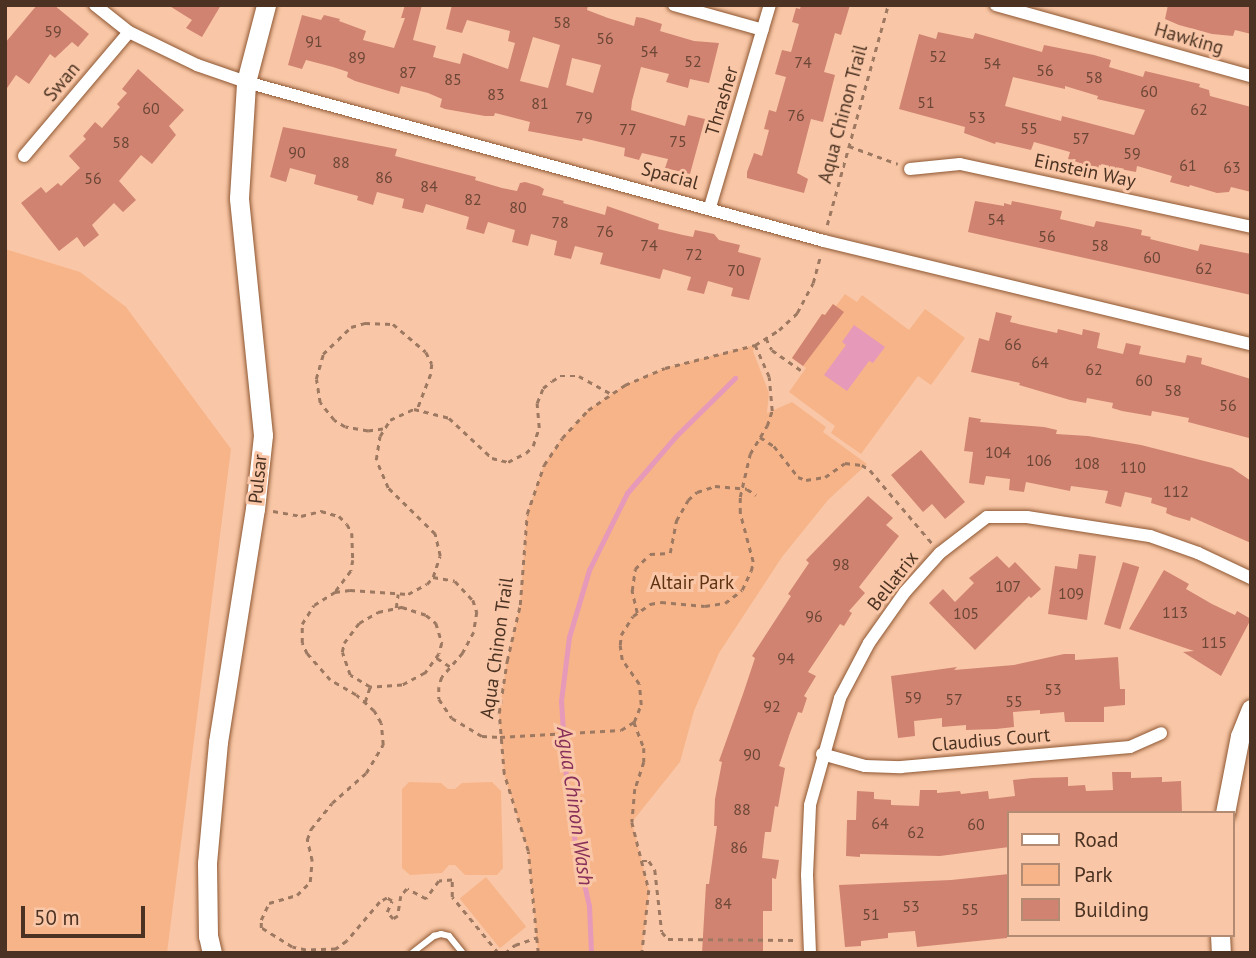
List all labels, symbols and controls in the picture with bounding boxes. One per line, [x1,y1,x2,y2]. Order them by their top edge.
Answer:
house number: 58 [553,12,571,32]
street label: Hawking [1152,18,1226,60]
house number: 59 [44,21,62,41]
house number: 56 [596,28,614,48]
house number: 91 [305,31,323,51]
house number: 54 [640,41,658,61]
street label: Aqua Chinon Trail [813,42,873,186]
house number: 52 [929,46,947,66]
house number: 89 [348,47,366,67]
house number: 52 [684,51,702,71]
house number: 74 [794,52,812,72]
house number: 54 [983,53,1001,73]
street label: Swan [39,58,85,106]
house number: 56 [1036,60,1054,80]
house number: 87 [399,62,417,82]
street label: Thrasher [701,64,743,138]
house number: 58 [1085,67,1103,87]
house number: 85 [444,69,462,89]
house number: 60 [1140,81,1158,101]
house number: 83 [487,84,505,104]
house number: 51 [917,92,935,112]
house number: 81 [531,93,549,113]
house number: 60 [142,98,160,118]
house number: 62 [1190,99,1208,119]
house number: 76 [787,105,805,125]
house number: 79 [575,107,593,127]
house number: 53 [968,107,986,127]
house number: 55 [1020,118,1038,138]
house number: 77 [619,119,637,139]
house number: 57 [1072,128,1090,148]
house number: 75 [669,131,687,151]
house number: 58 [112,132,130,152]
house number: 90 [288,142,306,162]
house number: 59 [1123,143,1141,163]
street label: Einstein Way [1032,149,1138,193]
house number: 88 [332,152,350,172]
house number: 61 [1179,155,1197,175]
street label: Spacial [639,157,701,195]
house number: 63 [1223,157,1241,177]
house number: 86 [375,167,393,187]
house number: 56 [84,168,102,188]
house number: 84 [420,176,438,196]
house number: 82 [464,189,482,209]
house number: 80 [509,197,527,217]
house number: 54 [987,209,1005,229]
house number: 78 [551,212,569,232]
house number: 76 [596,221,614,241]
house number: 56 [1038,226,1056,246]
house number: 74 [640,235,658,255]
house number: 58 [1091,235,1109,255]
house number: 72 [685,244,703,264]
house number: 60 [1143,247,1161,267]
house number: 62 [1195,258,1213,278]
house number: 70 [727,260,745,280]
house number: 66 [1004,334,1022,354]
house number: 64 [1031,352,1049,372]
house number: 62 [1085,359,1103,379]
house number: 60 [1135,370,1153,390]
house number: 58 [1164,380,1182,400]
house number: 56 [1219,395,1237,415]
house number: 104 [985,442,1011,462]
house number: 106 [1026,450,1052,470]
street label: Pulsar [244,453,272,505]
house number: 108 [1074,453,1100,473]
house number: 110 [1120,457,1146,477]
house number: 112 [1163,481,1189,501]
street label: Bellatrix [863,547,923,615]
house number: 98 [832,554,850,574]
park label: Altair Park [650,572,734,594]
street label: Aqua Chinon Trail [476,575,518,721]
house number: 107 [995,576,1021,596]
house number: 109 [1058,583,1084,603]
house number: 113 [1162,602,1188,622]
house number: 105 [953,603,979,623]
house number: 96 [805,606,823,626]
house number: 115 [1201,632,1227,652]
house number: 94 [777,648,795,668]
house number: 53 [1044,679,1062,699]
house number: 59 [904,687,922,707]
house number: 57 [945,689,963,709]
house number: 55 [1005,691,1023,711]
house number: 92 [763,696,781,716]
street label: Claudius Court [931,723,1051,757]
water label: Agua Chinon Wash [551,725,599,887]
house number: 90 [743,744,761,764]
house number: 88 [733,799,751,819]
legend [1007,811,1235,937]
house number: 64 [871,813,889,833]
house number: 60 [967,814,985,834]
house number: 62 [907,822,925,842]
text: Road [1074,826,1118,853]
house number: 86 [730,837,748,857]
text: Park [1074,861,1113,888]
scale bar [24,892,149,936]
house number: 84 [714,893,732,913]
house number: 53 [902,896,920,916]
text: Building [1074,896,1149,923]
house number: 55 [961,899,979,919]
text: 50 m [34,904,80,931]
house number: 51 [862,904,880,924]

